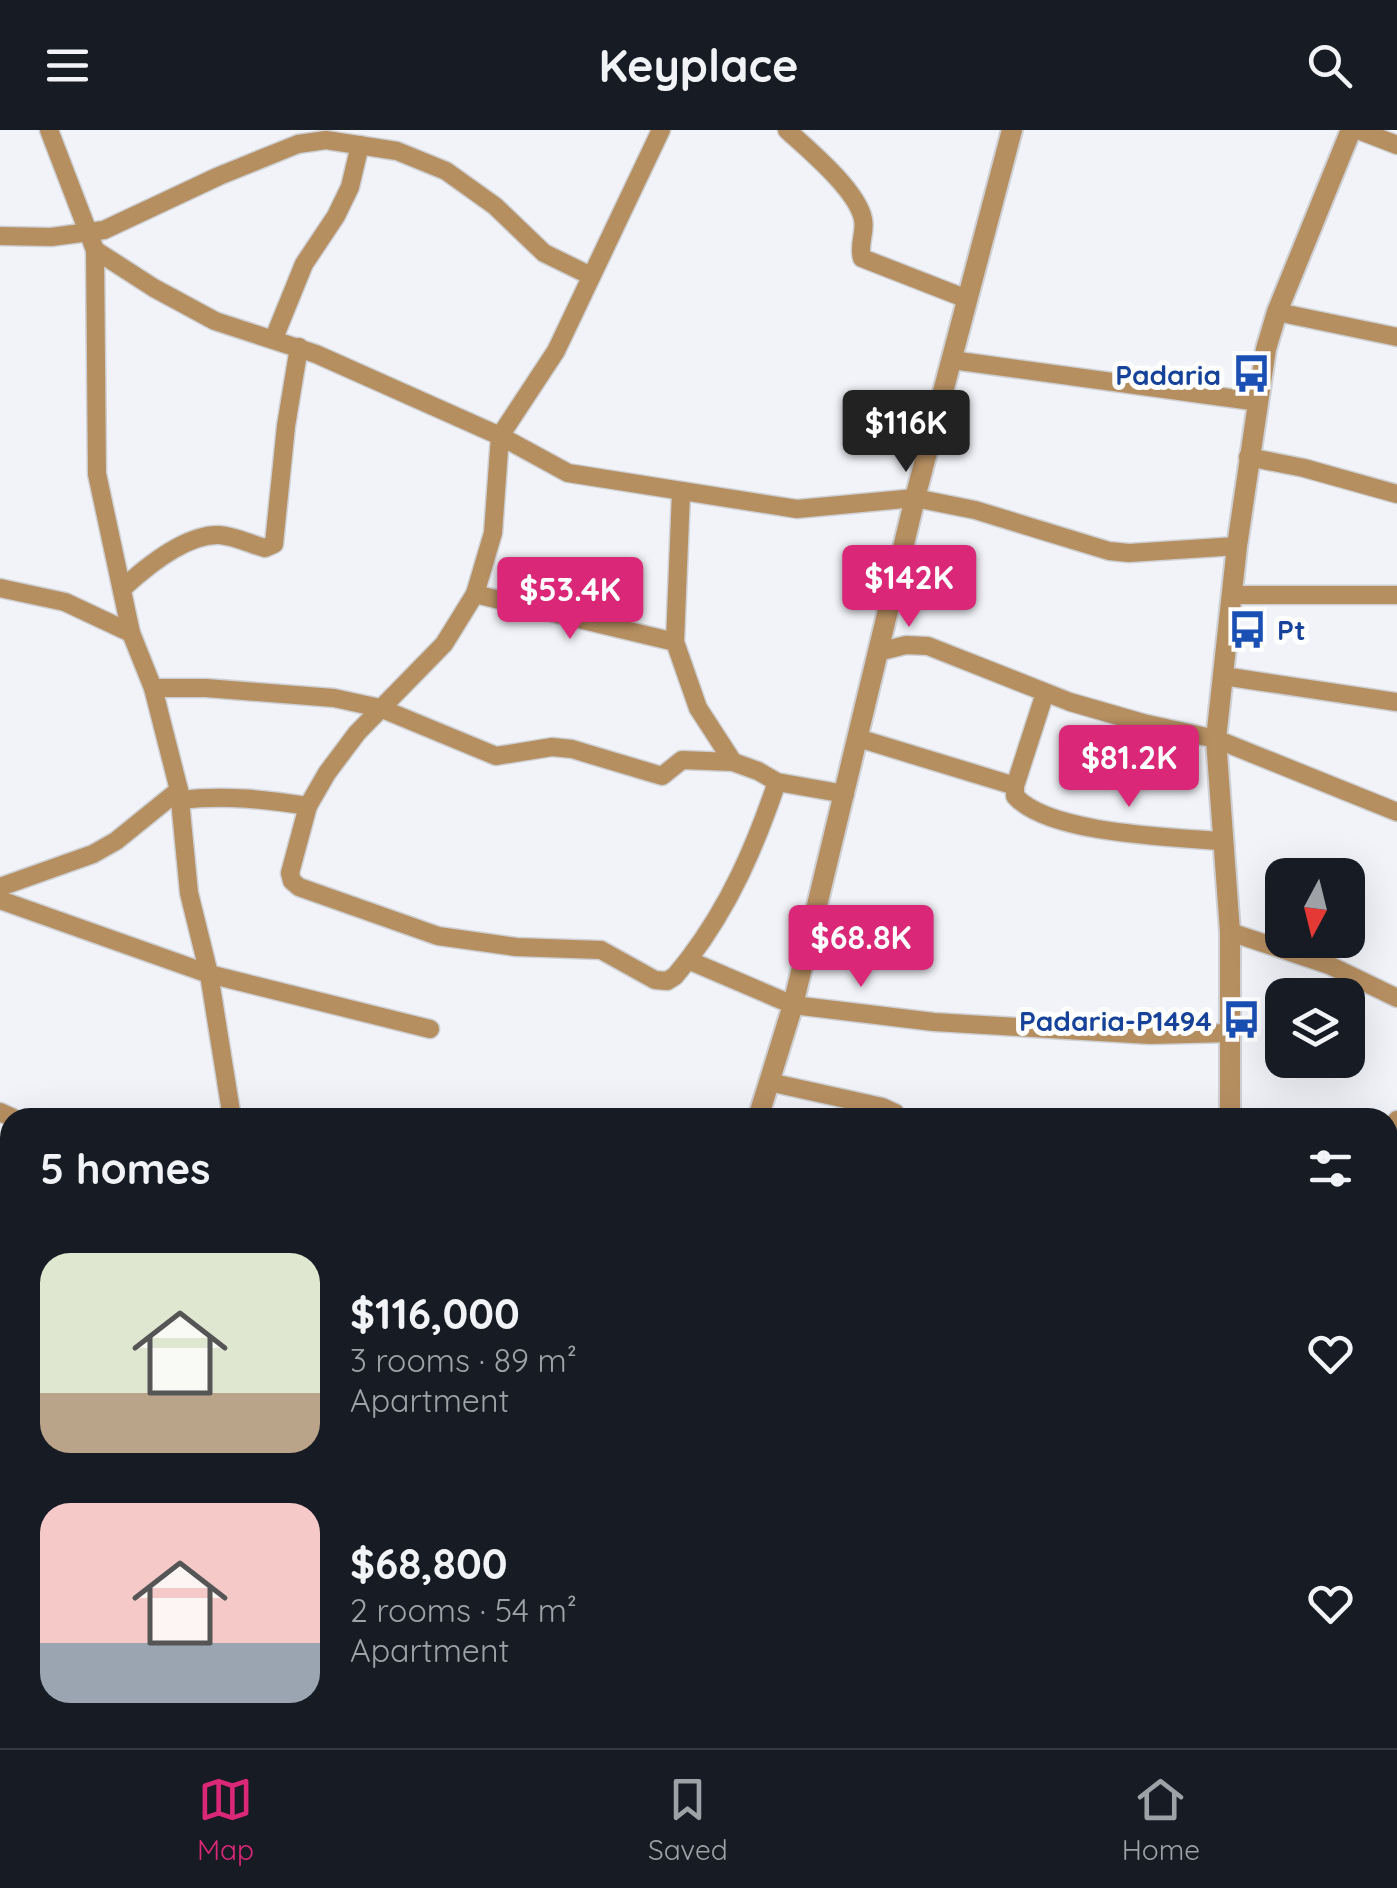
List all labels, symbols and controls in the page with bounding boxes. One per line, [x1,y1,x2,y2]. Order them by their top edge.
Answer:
text: Keyplace [599,37,798,93]
icon: menu [40,38,95,93]
icon: search [1302,38,1357,93]
bus stop icon: Padaria [1230,353,1272,395]
place label: Padaria [1115,357,1221,392]
pin: $116K [836,390,976,475]
text: $116K [865,402,947,442]
pin: $142K [839,545,979,630]
pin: $53.4K [489,557,651,642]
text: $142K [864,557,954,597]
text: $53.4K [519,569,621,609]
bus stop icon: Pt [1226,608,1268,650]
place label: Pt [1277,612,1306,647]
pin: $81.2K [1048,725,1210,810]
text: $81.2K [1081,737,1177,777]
north arrow [1265,858,1365,958]
map controls [1265,858,1365,1078]
pin: $68.8K [780,905,942,990]
text: $68.8K [811,917,911,957]
button: layers [1265,978,1365,1078]
bus stop icon: Padaria-P1494 [1221,999,1263,1041]
place label: Padaria-P1494 [1019,1003,1212,1038]
icon: filters [1303,1141,1358,1196]
text: 5 homes [40,1142,211,1195]
text: $116,000 [350,1287,520,1340]
icon: home [120,1293,240,1413]
icon: heart [1303,1326,1358,1381]
text: 3 rooms · 89 m² [350,1340,577,1380]
text: Apartment [350,1380,509,1420]
text: $68,800 [350,1537,507,1590]
icon: home [120,1543,240,1663]
icon: heart [1303,1576,1358,1631]
text: 2 rooms · 54 m² [350,1590,577,1630]
text: Apartment [350,1630,509,1670]
tab: Map [197,1772,254,1867]
tab: Saved [648,1772,728,1867]
tab: Home [1122,1772,1200,1867]

